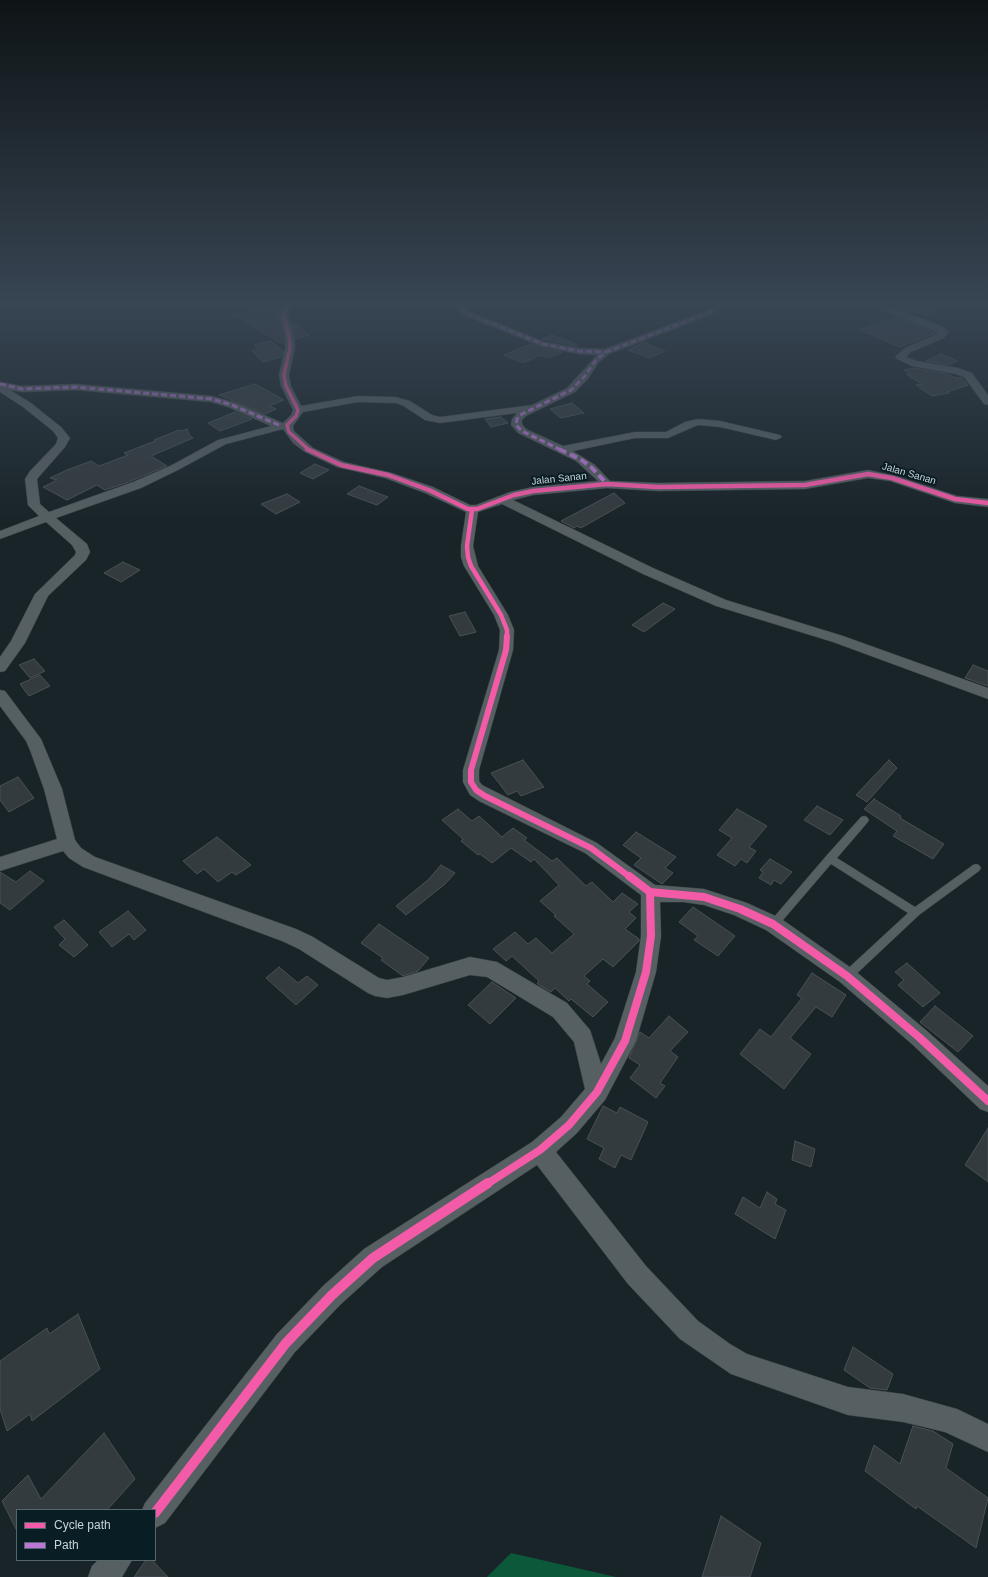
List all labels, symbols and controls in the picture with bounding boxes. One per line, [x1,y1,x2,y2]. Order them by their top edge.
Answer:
street label: Jalan Sanan [881,461,937,487]
street label: Jalan Sanan [531,470,587,488]
legend [16,1509,156,1561]
text: Cycle path [54,1518,111,1532]
text: Path [54,1538,79,1552]

